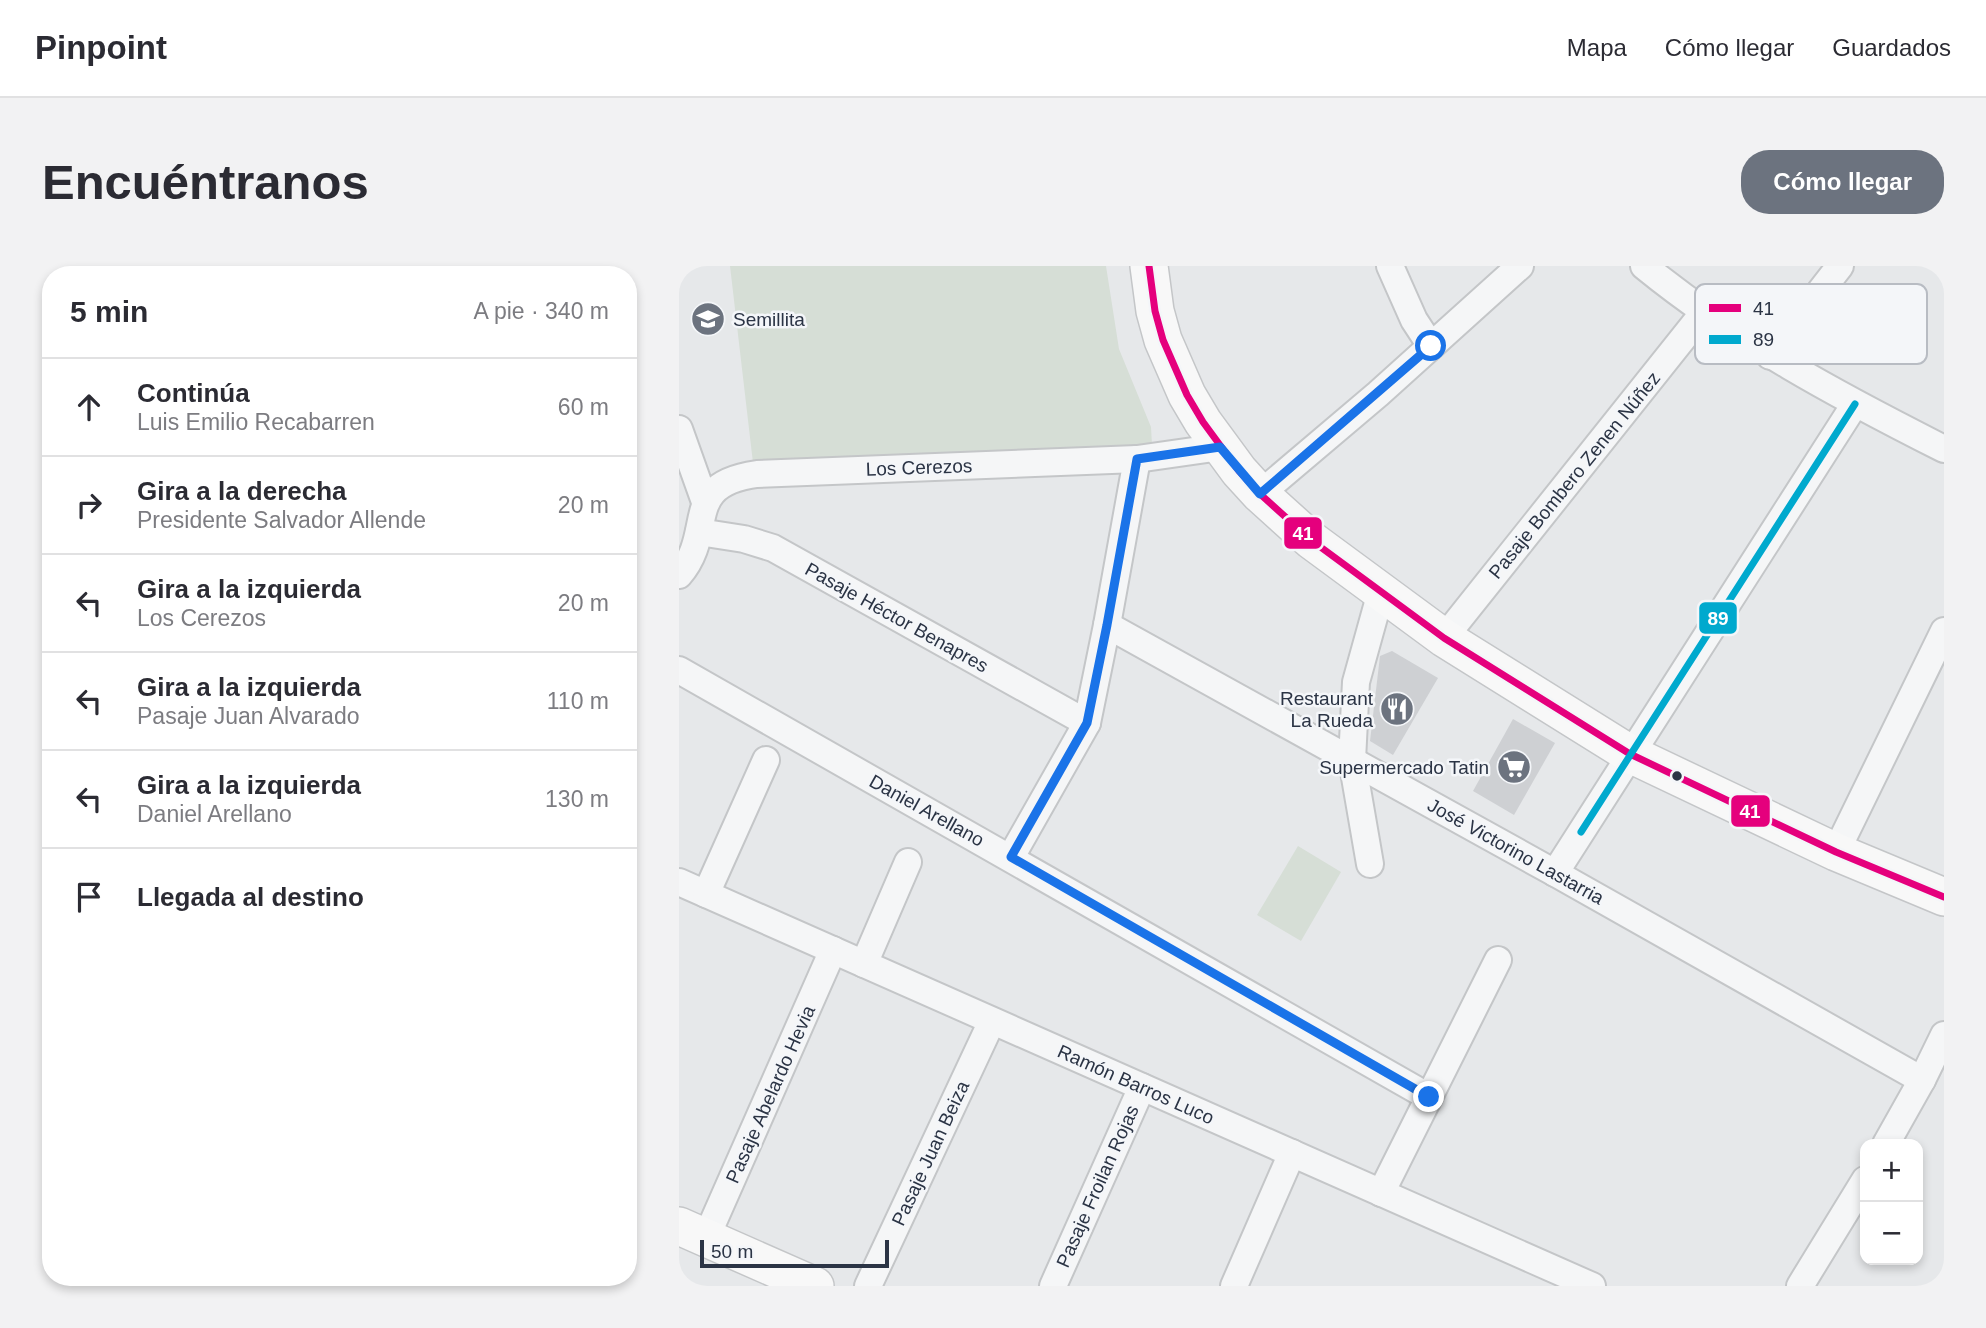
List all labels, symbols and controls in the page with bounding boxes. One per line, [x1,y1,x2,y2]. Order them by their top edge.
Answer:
text: Pinpoint [35,29,167,66]
text: Mapa [1567,34,1627,61]
text: Cómo llegar [1665,34,1794,61]
text: Guardados [1832,34,1951,61]
button: Cómo llegar [1741,150,1944,214]
text: Encuéntranos [42,155,369,209]
legend [1695,284,1927,364]
text: 5 min [70,295,148,328]
text: A pie · 340 m [473,298,609,324]
text: 41 [1753,298,1774,319]
school or university icon: Semillita [689,300,727,338]
place label: Semillita [733,309,805,330]
text: 89 [1753,329,1774,350]
route start [1415,330,1446,361]
street label: Pasaje Bombero Zenen Núñez [1484,368,1664,583]
text: Continúa [137,378,250,408]
icon: ahead [70,388,108,426]
text: 60 m [558,394,609,420]
text: Luis Emilio Recabarren [137,409,375,435]
street label: Los Cerezos [865,455,973,480]
text: Gira a la derecha [137,476,347,506]
icon: right [70,486,108,524]
text: 20 m [558,492,609,518]
text: Presidente Salvador Allende [137,507,426,533]
line badge: 41 [1283,516,1323,550]
text: 41 [1292,523,1314,544]
street label: Pasaje Héctor Benapres [802,558,992,677]
text: Gira a la izquierda [137,574,361,604]
icon: left [70,584,108,622]
text: 20 m [558,590,609,616]
line badge: 89 [1698,601,1738,635]
text: Los Cerezos [137,605,266,631]
text: 89 [1707,608,1729,629]
text: Gira a la izquierda [137,672,361,702]
icon: left [70,682,108,720]
text: 110 m [547,688,609,714]
place label: Restaurant La Rueda [1280,688,1374,731]
restaurant icon: Restaurant La Rueda [1378,690,1416,728]
text: Pasaje Juan Alvarado [137,703,360,729]
supermarket icon: Supermercado Tatin [1495,748,1533,786]
place label: Supermercado Tatin [1319,757,1489,778]
unlabelled marker [1670,769,1684,783]
text: Gira a la izquierda [137,770,361,800]
street label: Daniel Arellano [866,770,988,851]
icon: left [70,780,108,818]
text: 130 m [545,786,609,812]
street label: José Victorino Lastarria [1424,794,1608,909]
line badge: 41 [1730,794,1771,828]
text: Daniel Arellano [137,801,292,827]
text: 41 [1739,801,1761,822]
icon: arrive [70,878,108,916]
text: Llegada al destino [137,882,364,912]
street label: Pasaje Abelardo Hevia [722,1002,819,1186]
street label: Ramón Barros Luco [1054,1041,1217,1128]
street label: Pasaje Juan Beiza [888,1077,973,1229]
route end [1413,1081,1444,1112]
street label: Pasaje Froilan Rojas [1052,1102,1143,1271]
map controls [1860,1139,1923,1265]
button: + [1860,1139,1923,1202]
button: − [1860,1202,1923,1265]
scale bar [700,1237,889,1269]
text: 50 m [711,1241,753,1262]

